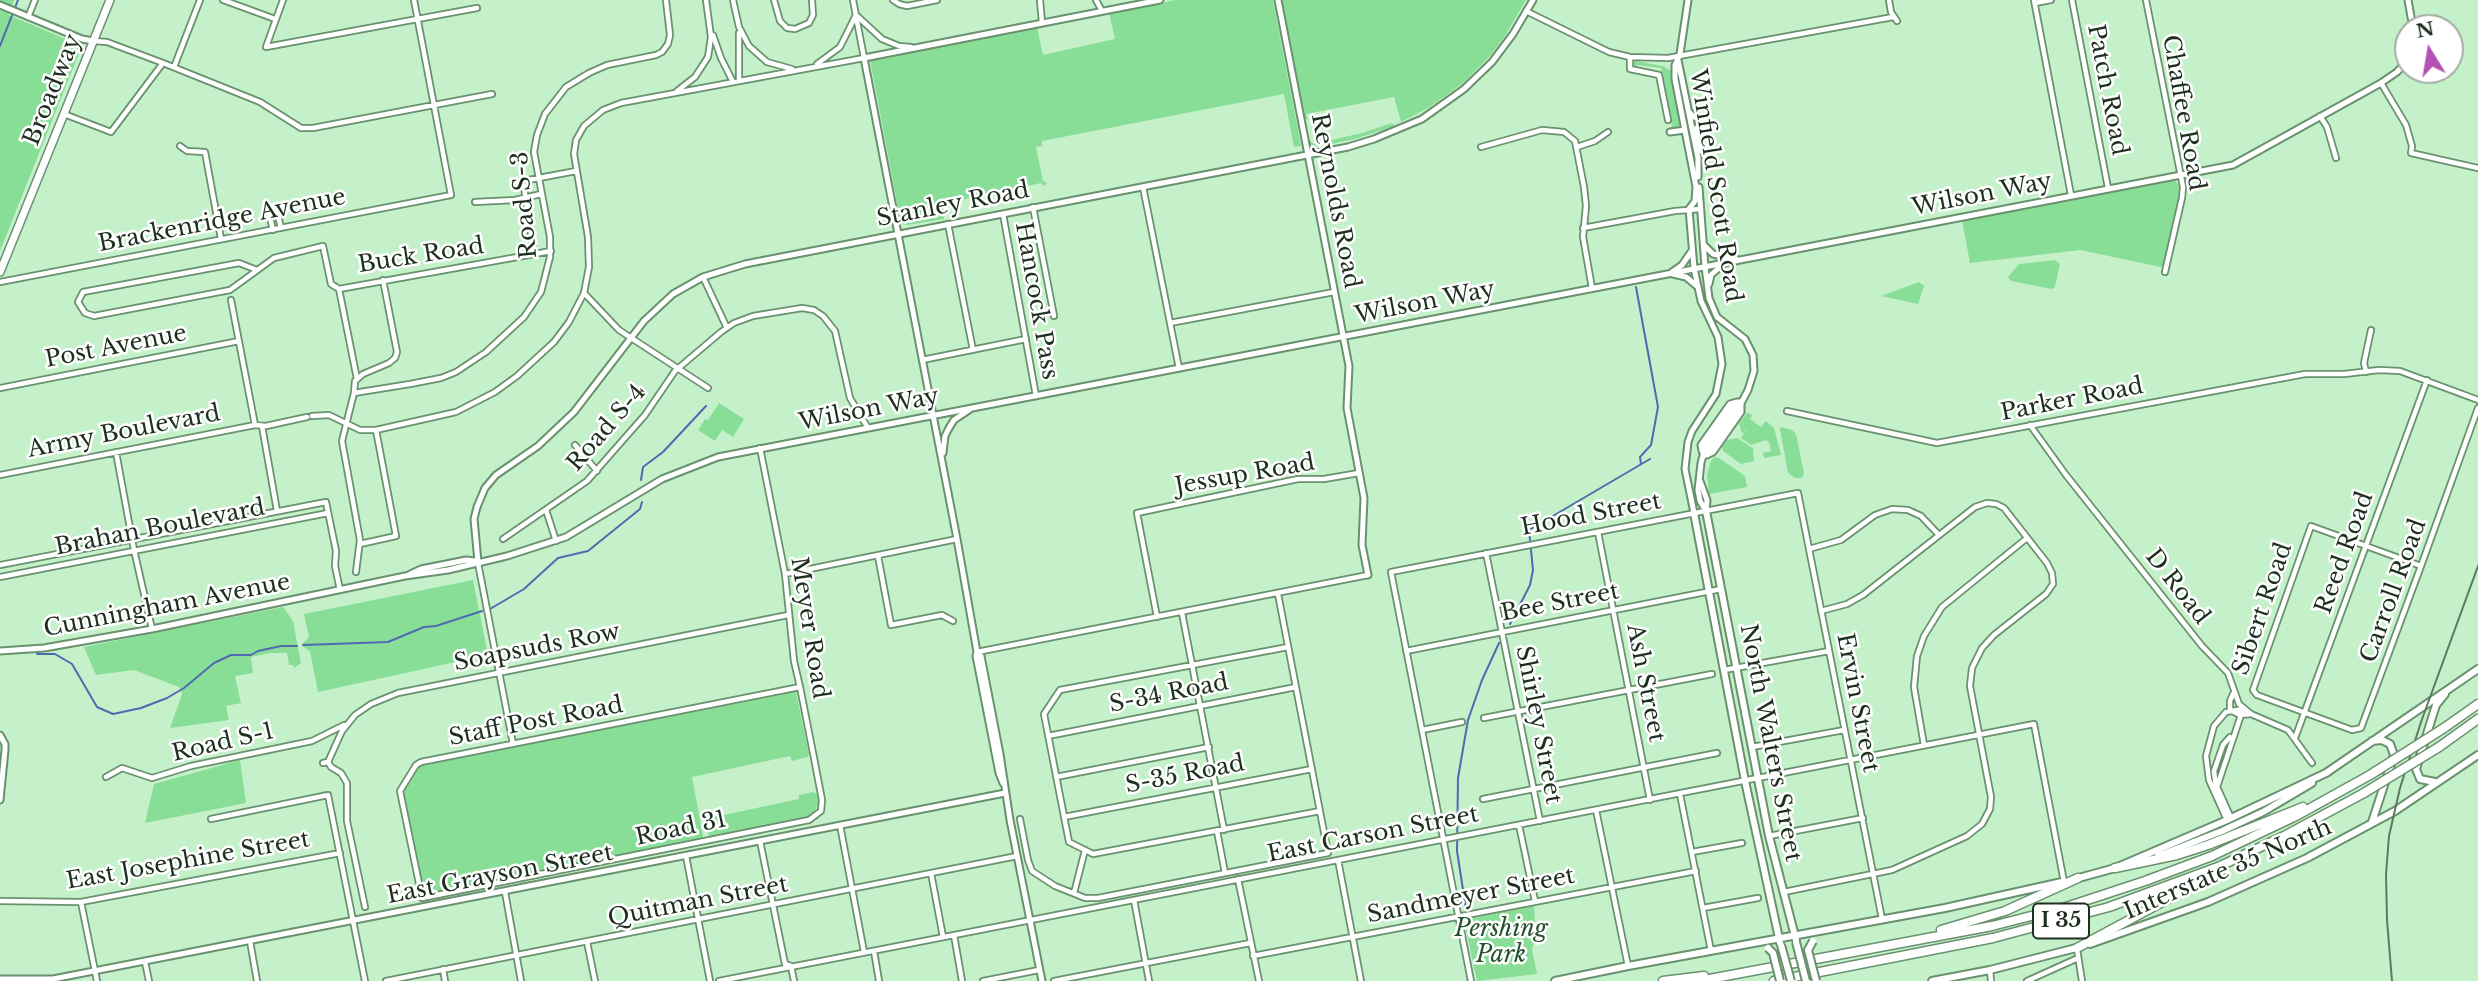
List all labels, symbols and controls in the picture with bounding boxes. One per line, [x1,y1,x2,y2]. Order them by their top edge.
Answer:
north arrow [2394,14,2464,84]
text: N [2414,17,2436,43]
street label: Patch Road [2081,22,2133,158]
street label: Broadway [18,30,88,150]
street label: Chaffee Road [2156,33,2210,193]
street label: Winfield Scott Road [1683,67,1747,305]
street label: Reynolds Road [1305,111,1365,291]
street label: Road S-3 [507,150,543,260]
street label: Wilson Way [1910,168,2054,222]
street label: Stanley Road [874,177,1032,233]
street label: Brackenridge Avenue [96,183,348,259]
street label: Hancock Pass [1009,220,1063,382]
street label: Buck Road [356,232,486,280]
street label: Wilson Way [1353,276,1497,330]
street label: Post Avenue [43,320,189,374]
street label: Parker Road [1998,373,2146,427]
street label: Road S-4 [562,379,652,477]
street label: Wilson Way [797,383,941,437]
street label: Army Boulevard [25,400,223,464]
street label: Jessup Road [1173,449,1317,501]
street label: Hood Street [1519,488,1663,542]
street label: Reed Road [2310,488,2380,618]
street label: Brahan Boulevard [53,494,267,562]
street label: Carroll Road [2355,515,2433,667]
street label: Sibert Road [2227,539,2299,679]
street label: D Road [2139,544,2215,630]
street label: Meyer Road [784,555,834,701]
street label: Cunningham Avenue [41,569,293,643]
street label: Bee Street [1499,578,1621,628]
street label: Soapsuds Row [452,618,622,678]
street label: Ash Street [1620,622,1670,744]
street label: North Walters Street [1733,622,1807,864]
street label: Ervin Street [1830,631,1884,775]
street label: Shirley Street [1509,644,1567,806]
street label: S-34 Road [1107,669,1231,719]
street label: Staff Post Road [447,692,625,752]
street label: Road S-1 [169,718,277,768]
street label: S-35 Road [1123,750,1247,800]
street label: East Carson Street [1265,801,1481,869]
street label: Road 31 [633,806,729,852]
street label: Interstate 35 North [2120,814,2336,926]
street label: East Josephine Street [64,826,312,896]
street label: East Grayson Street [385,840,615,910]
street label: Sandmeyer Street [1365,862,1577,930]
street label: Quitman Street [606,871,790,933]
road number: I 35 [2033,904,2089,939]
park label: Pershing Park [1455,916,1547,970]

